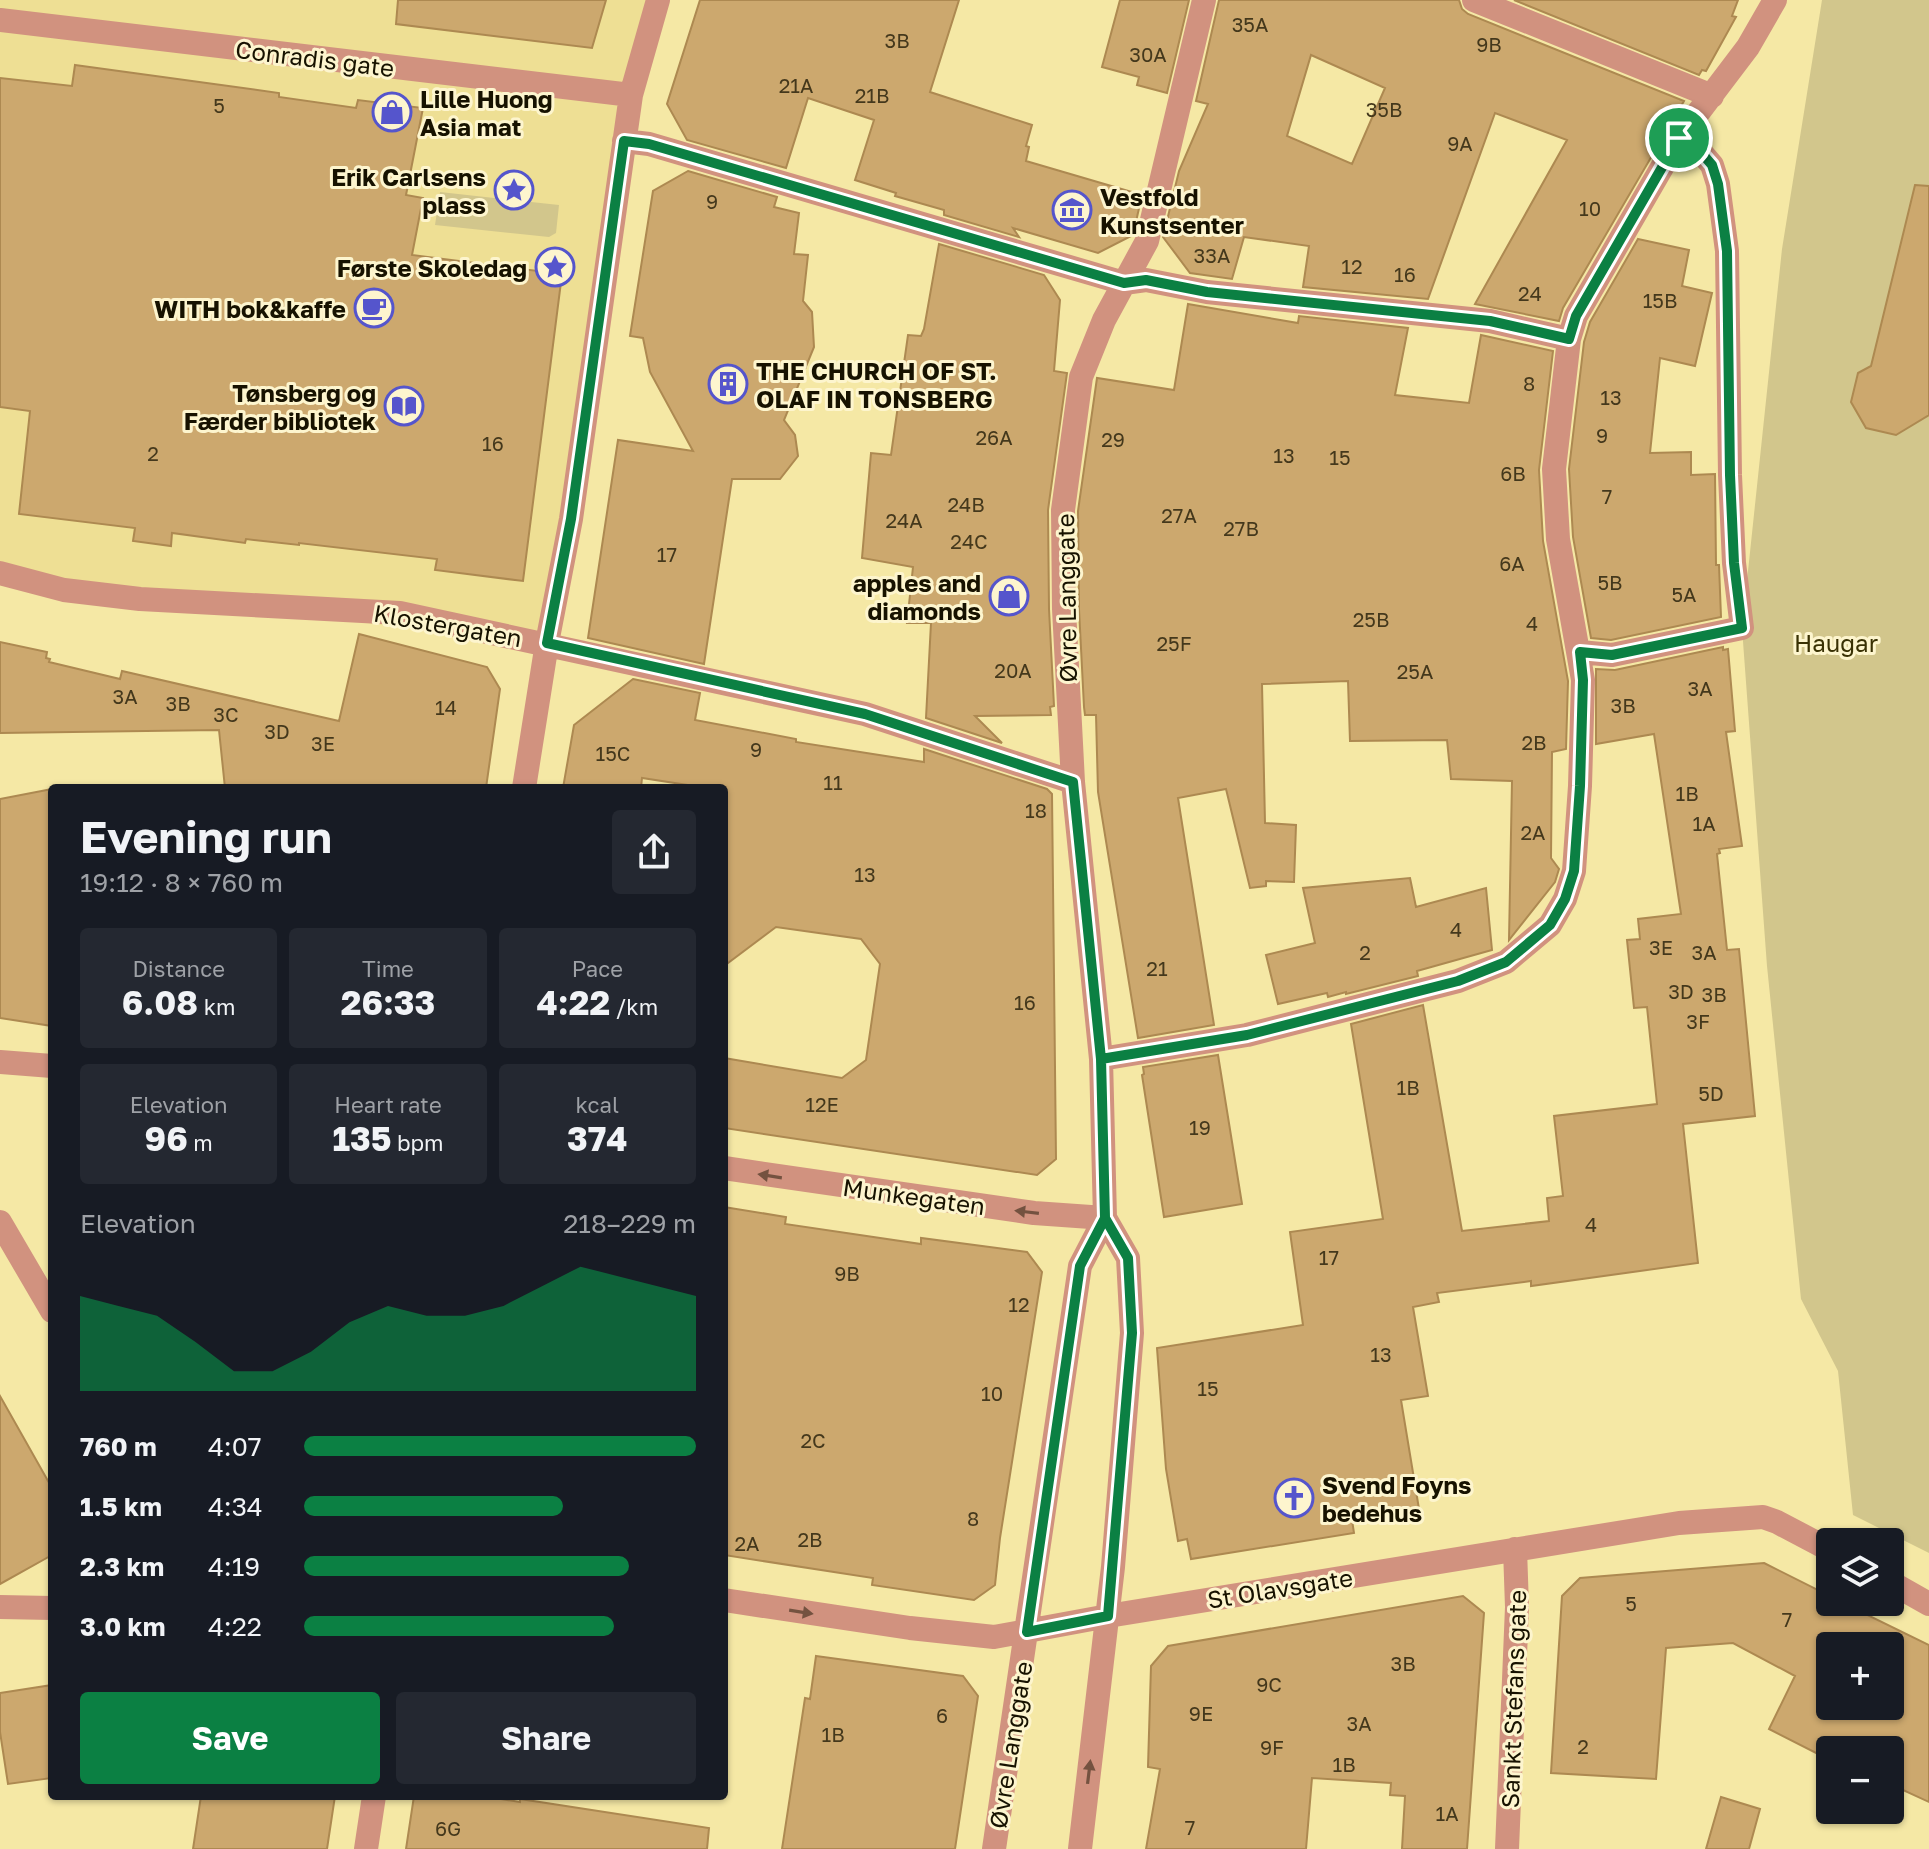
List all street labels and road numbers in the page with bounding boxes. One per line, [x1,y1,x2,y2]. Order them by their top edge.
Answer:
street label: Conradis gate [234,34,396,82]
street label: Øvre Langgate [1050,513,1082,683]
street label: Klostergaten [372,598,524,652]
street label: Munkegaten [841,1172,987,1220]
street label: St Olavsgate [1205,1562,1355,1614]
street label: Sankt Stefans gate [1495,1589,1531,1809]
street label: Øvre Langgate [982,1659,1038,1831]

